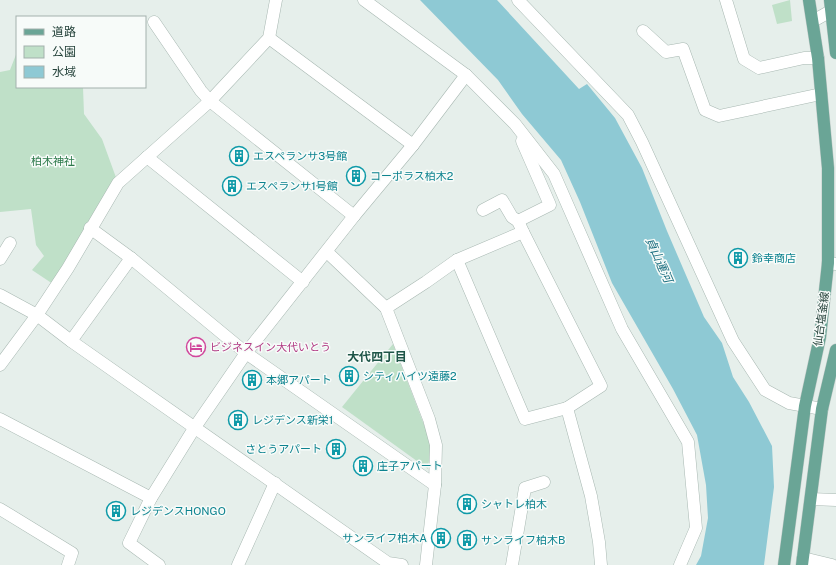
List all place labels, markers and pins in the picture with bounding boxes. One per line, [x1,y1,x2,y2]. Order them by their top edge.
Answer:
building icon: エスペランサ3号館 [228,145,250,167]
place label: エスペランサ3号館 [253,150,347,162]
building icon: コーポラス柏木2 [345,165,367,187]
place label: コーポラス柏木2 [370,170,454,182]
building icon: エスペランサ1号館 [221,175,243,197]
place label: エスペランサ1号館 [246,180,338,192]
building icon: 鈴幸商店 [727,247,749,269]
place label: 鈴幸商店 [752,252,796,264]
hotel icon: ビジネスイン大代いとう [185,336,207,358]
place label: ビジネスイン大代いとう [210,341,331,353]
building icon: シティハイツ遠藤2 [338,365,360,387]
building icon: 本郷アパート [241,369,263,391]
place label: シティハイツ遠藤2 [363,370,457,382]
place label: 本郷アパート [266,374,332,386]
building icon: レジデンス新栄1 [227,409,249,431]
place label: レジデンス新栄1 [252,414,333,426]
building icon: さとうアパート [325,438,347,460]
place label: さとうアパート [245,443,322,455]
building icon: 庄子アパート [352,455,374,477]
place label: 庄子アパート [377,460,443,472]
building icon: シャトレ柏木 [456,493,478,515]
place label: シャトレ柏木 [481,498,547,510]
building icon: レジデンスHONGO [105,500,127,522]
place label: レジデンスHONGO [130,505,226,517]
building icon: サンライフ柏木A [430,527,452,549]
building icon: サンライフ柏木B [456,529,478,551]
place label: サンライフ柏木A [342,532,427,544]
place label: サンライフ柏木B [481,534,565,546]

